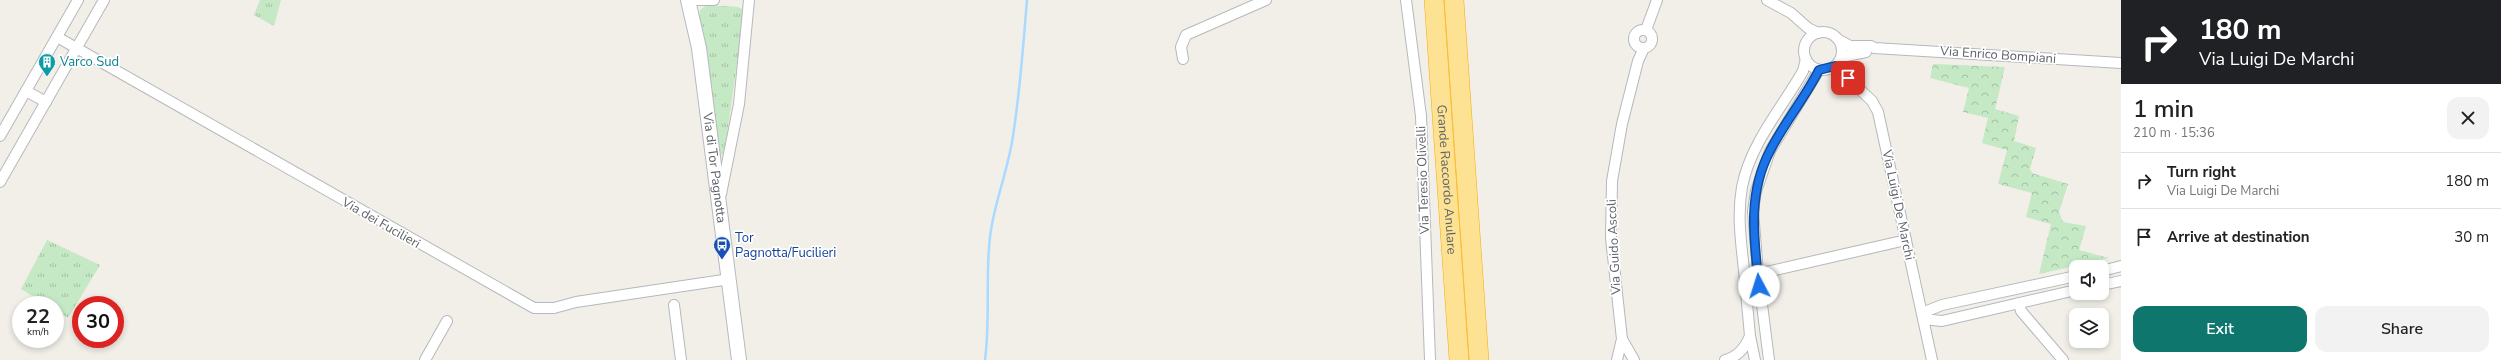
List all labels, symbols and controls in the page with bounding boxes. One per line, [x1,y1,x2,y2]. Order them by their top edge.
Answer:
text: 180 m [2199,11,2282,49]
icon: right [2133,16,2185,68]
street label: Via Enrico Bompiani [1938,42,2057,68]
text: Via Luigi De Marchi [2199,47,2355,71]
building icon: Varco Sud [37,52,57,77]
place label: Varco Sud [59,53,119,71]
pin [1831,61,1865,95]
icon: arrive [1837,67,1859,89]
text: 1 min [2133,93,2194,125]
button: close [2447,97,2489,139]
street label: Grande Raccordo Anulare [1432,104,1461,255]
street label: Via di Tor Pagnotta [698,111,730,224]
text: 210 m · 15:36 [2133,124,2215,142]
street label: Via Teresio Olivelli [1412,126,1434,235]
street label: Via Luigi De Marchi [1877,147,1918,262]
text: Turn right [2167,162,2236,182]
icon: right [2133,170,2155,192]
text: 180 m [2445,171,2489,191]
text: Via Luigi De Marchi [2167,182,2279,200]
street label: Via dei Fucilieri [338,193,424,253]
street label: Via Guido Ascoli [1603,199,1626,296]
icon: arrive [2133,226,2155,248]
text: Arrive at destination [2167,227,2310,247]
text: 30 m [2454,227,2489,247]
place label: Tor Pagnotta/Fucilieri [735,229,836,262]
bus stop icon: Tor Pagnotta/Fucilieri [712,235,732,260]
map controls [2069,260,2109,348]
button: sound [2069,260,2109,300]
position arrow [1738,265,1780,307]
speed limit sign: 30 [72,296,124,348]
text: 22 [26,303,50,330]
button: Exit [2133,306,2307,352]
button: Share [2315,306,2489,352]
button: layers [2069,308,2109,348]
text: km/h [27,325,49,339]

